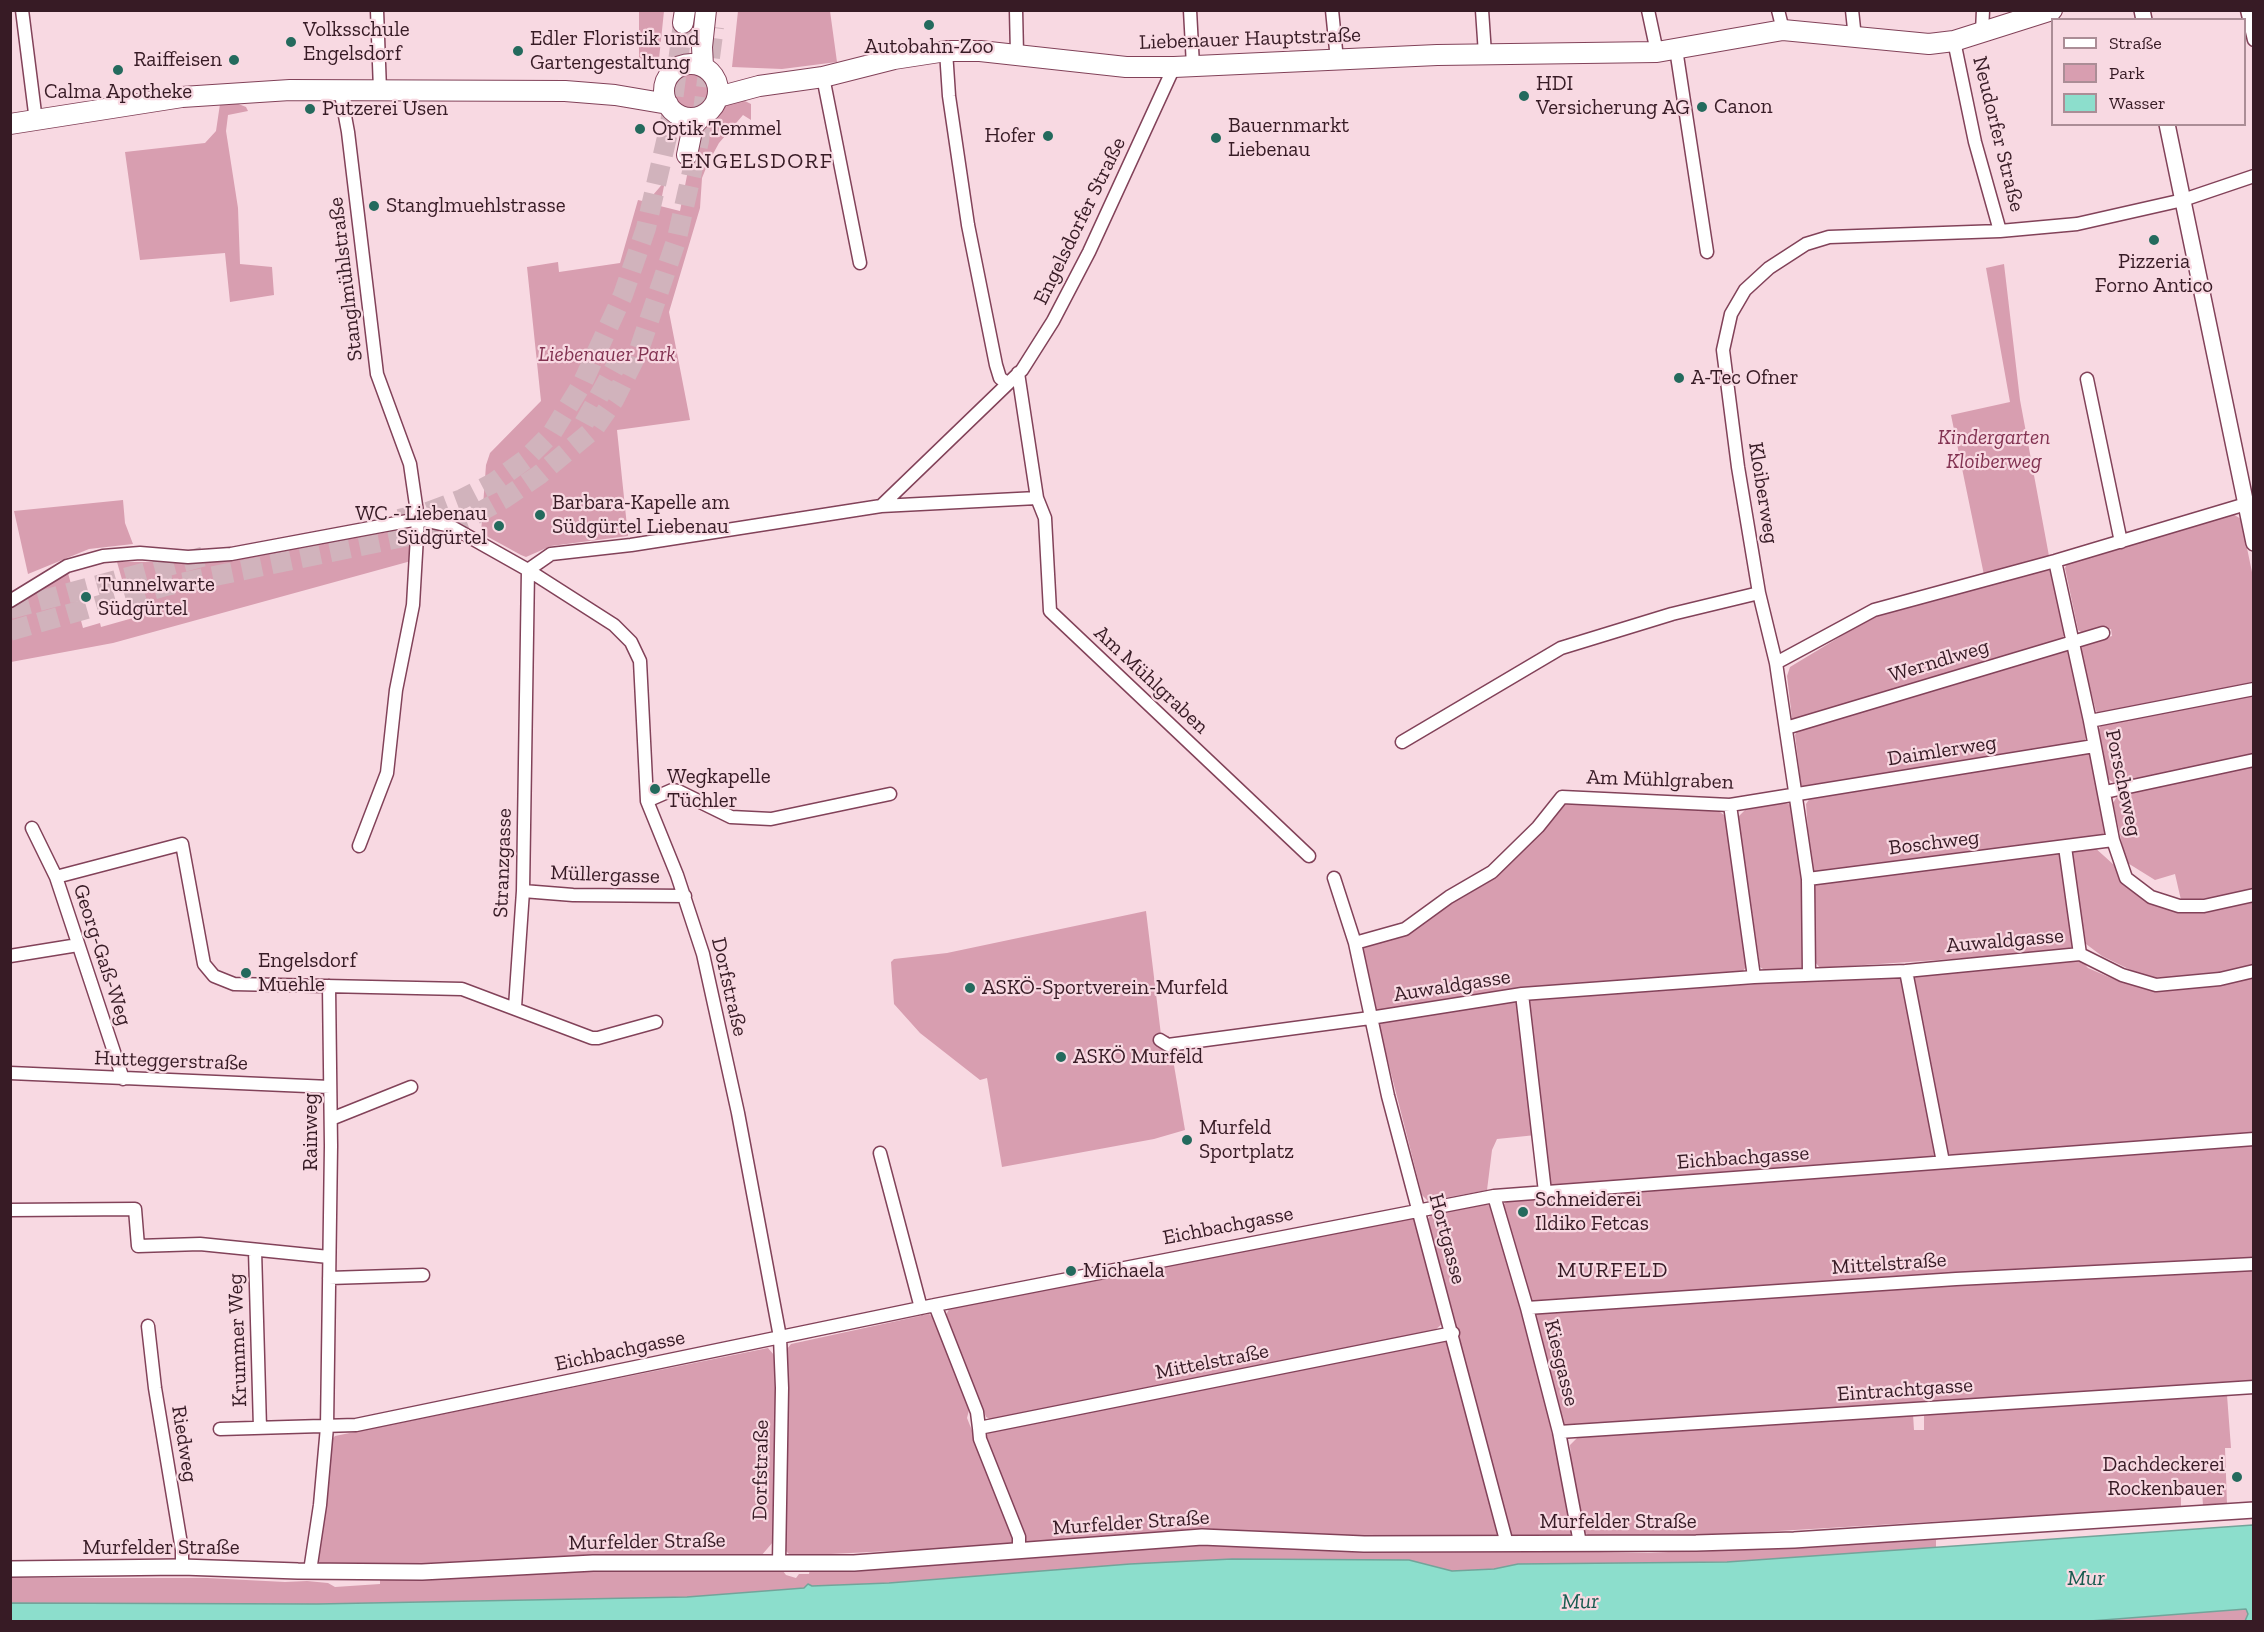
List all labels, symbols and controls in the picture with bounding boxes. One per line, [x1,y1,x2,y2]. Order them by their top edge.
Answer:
place label: Volksschule Engelsdorf [303,17,410,67]
marker: Autobahn-Zoo [922,18,936,32]
legend [2051,18,2246,126]
street label: Liebenauer Hauptstraße [1139,23,1361,55]
place label: Edler Floristik und Gartengestaltung [530,26,700,76]
text: Straße [2109,32,2162,54]
place label: Autobahn-Zoo [864,34,994,60]
marker: Volksschule Engelsdorf [284,35,298,49]
marker: Edler Floristik und Gartengestaltung [511,44,525,58]
place label: Raiffeisen [133,47,222,73]
marker: Raiffeisen [227,53,241,67]
street label: Neudorfer Straße [1967,54,2029,214]
text: Park [2109,62,2145,84]
marker: Calma Apotheke [111,63,125,77]
place label: HDI Versicherung AG [1536,71,1690,121]
place label: Calma Apotheke [44,79,192,105]
marker: HDI Versicherung AG [1517,89,1531,103]
text: Wasser [2109,92,2166,114]
place label: Canon [1714,94,1773,120]
place label: Putzerei Usen [322,96,448,122]
marker: Canon [1695,100,1709,114]
marker: Putzerei Usen [303,102,317,116]
place label: Bauernmarkt Liebenau [1228,113,1349,163]
place label: Optik Temmel [652,116,781,142]
marker: Optik Temmel [633,122,647,136]
place label: Hofer [985,123,1036,149]
marker: Hofer [1041,129,1055,143]
marker: Bauernmarkt Liebenau [1209,131,1223,145]
street label: Engelsdorfer Straße [1029,133,1131,309]
district label: ENGELSDORF [681,149,833,175]
place label: Stanglmuehlstrasse [386,193,566,219]
street label: Stanglmühlstraße [323,196,369,362]
marker: Stanglmuehlstrasse [367,199,381,213]
marker: Pizzeria Forno Antico [2147,233,2161,247]
place label: Pizzeria Forno Antico [2095,249,2213,299]
park label: Liebenauer Park [538,342,676,368]
place label: A-Tec Ofner [1691,365,1798,391]
marker: A-Tec Ofner [1672,371,1686,385]
park label: Kindergarten Kloiberweg [1938,425,2050,475]
street label: Kloiberweg [1743,440,1783,546]
place label: Barbara-Kapelle am Südgürtel Liebenau [552,490,730,540]
place label: WC - Liebenau Südgürtel [355,501,487,551]
marker: Barbara-Kapelle am Südgürtel Liebenau [533,508,547,522]
marker: WC - Liebenau Südgürtel [492,519,506,533]
place label: Tunnelwarte Südgürtel [98,572,215,622]
marker: Tunnelwarte Südgürtel [79,590,93,604]
street label: Am Mühlgraben [1089,621,1213,739]
street label: Werndlweg [1886,634,1992,688]
street label: Porscheweg [2099,727,2147,839]
street label: Daimlerweg [1886,730,1998,772]
place label: Wegkapelle Tüchler [667,764,771,814]
street label: Am Mühlgraben [1586,765,1734,795]
marker: Wegkapelle Tüchler [648,782,662,796]
street label: Stranzgasse [488,808,518,918]
street label: Boschweg [1887,825,1981,861]
street label: Müllergasse [550,860,660,890]
street label: Georg-Gaß-Weg [67,881,137,1029]
street label: Auwaldgasse [1945,923,2065,959]
street label: Dorfstraße [705,935,753,1039]
place label: Engelsdorf Muehle [258,948,356,998]
street label: Auwaldgasse [1392,964,1512,1008]
marker: Engelsdorf Muehle [239,966,253,980]
place label: ASKÖ-Sportverein-Murfeld [982,975,1228,1001]
marker: ASKÖ-Sportverein-Murfeld [963,981,977,995]
place label: ASKÖ Murfeld [1073,1044,1203,1070]
street label: Hutteggerstraße [94,1046,248,1076]
marker: ASKÖ Murfeld [1054,1050,1068,1064]
street label: Rainweg [298,1093,324,1171]
place label: Murfeld Sportplatz [1199,1115,1294,1165]
marker: Murfeld Sportplatz [1180,1133,1194,1147]
street label: Eichbachgasse [1676,1141,1810,1175]
place label: Schneiderei Ildiko Fetcas [1535,1187,1649,1237]
street label: Hortgasse [1423,1191,1471,1287]
street label: Eichbachgasse [1161,1201,1295,1251]
marker: Schneiderei Ildiko Fetcas [1516,1205,1530,1219]
street label: Mittelstraße [1831,1247,1947,1281]
place label: Michaela [1083,1258,1165,1284]
district label: MURFELD [1557,1258,1669,1284]
marker: Michaela [1064,1264,1078,1278]
street label: Krummer Weg [223,1273,253,1407]
street label: Kiesgasse [1538,1317,1584,1409]
street label: Eichbachgasse [553,1325,687,1377]
street label: Mittelstraße [1153,1339,1271,1385]
street label: Eintrachtgasse [1836,1373,1974,1407]
street label: Riedweg [166,1404,202,1484]
street label: Dorfstraße [748,1419,774,1521]
place label: Dachdeckerei Rockenbauer [2103,1452,2225,1502]
marker: Dachdeckerei Rockenbauer [2230,1470,2244,1484]
street label: Murfelder Straße [1052,1505,1210,1541]
street label: Murfelder Straße [1539,1509,1697,1535]
street label: Murfelder Straße [568,1528,726,1556]
street label: Murfelder Straße [82,1535,240,1561]
water label: Mur [2067,1566,2105,1592]
water label: Mur [1561,1588,1599,1616]

